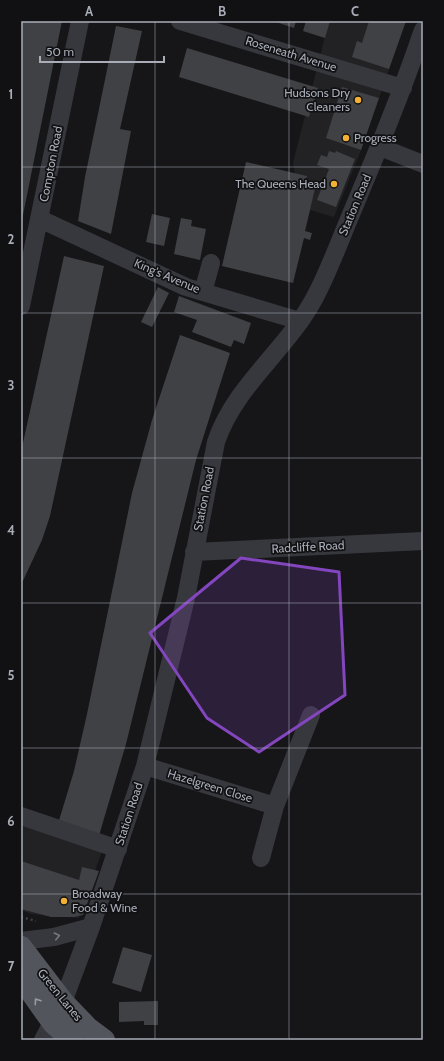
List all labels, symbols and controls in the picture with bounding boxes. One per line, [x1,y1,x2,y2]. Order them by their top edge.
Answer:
text: A [85,3,94,19]
text: B [218,3,226,19]
text: C [351,3,359,19]
street label: Roseneath Avenue [244,33,339,75]
scale bar [40,38,164,64]
text: 50 m [46,44,74,59]
place label: Hudsons Dry Cleaners [284,85,350,114]
text: 1 [9,86,13,102]
marker: Hudsons Dry Cleaners [353,95,363,105]
street label: Compton Road [36,125,65,203]
place label: Progress [354,130,397,145]
marker: Progress [341,133,351,143]
street label: Station Road [335,172,374,238]
place label: The Queens Head [235,176,326,191]
marker: The Queens Head [329,179,339,189]
text: 2 [8,231,15,247]
street label: King's Avenue [132,255,202,296]
text: 3 [7,377,15,393]
street label: Station Road [190,466,217,532]
text: 4 [7,522,15,538]
street label: Radcliffe Road [271,537,345,556]
text: 5 [8,667,15,683]
street label: Hazelgreen Close [166,766,254,806]
street label: Station Road [111,781,146,847]
text: 6 [7,813,15,829]
place label: Broadway Food & Wine [72,886,137,915]
marker: Broadway Food & Wine [59,896,69,906]
one-way arrow [53,933,60,941]
text: 7 [8,958,15,974]
street label: Green Lanes [35,966,86,1024]
one-way arrow [34,998,41,1005]

